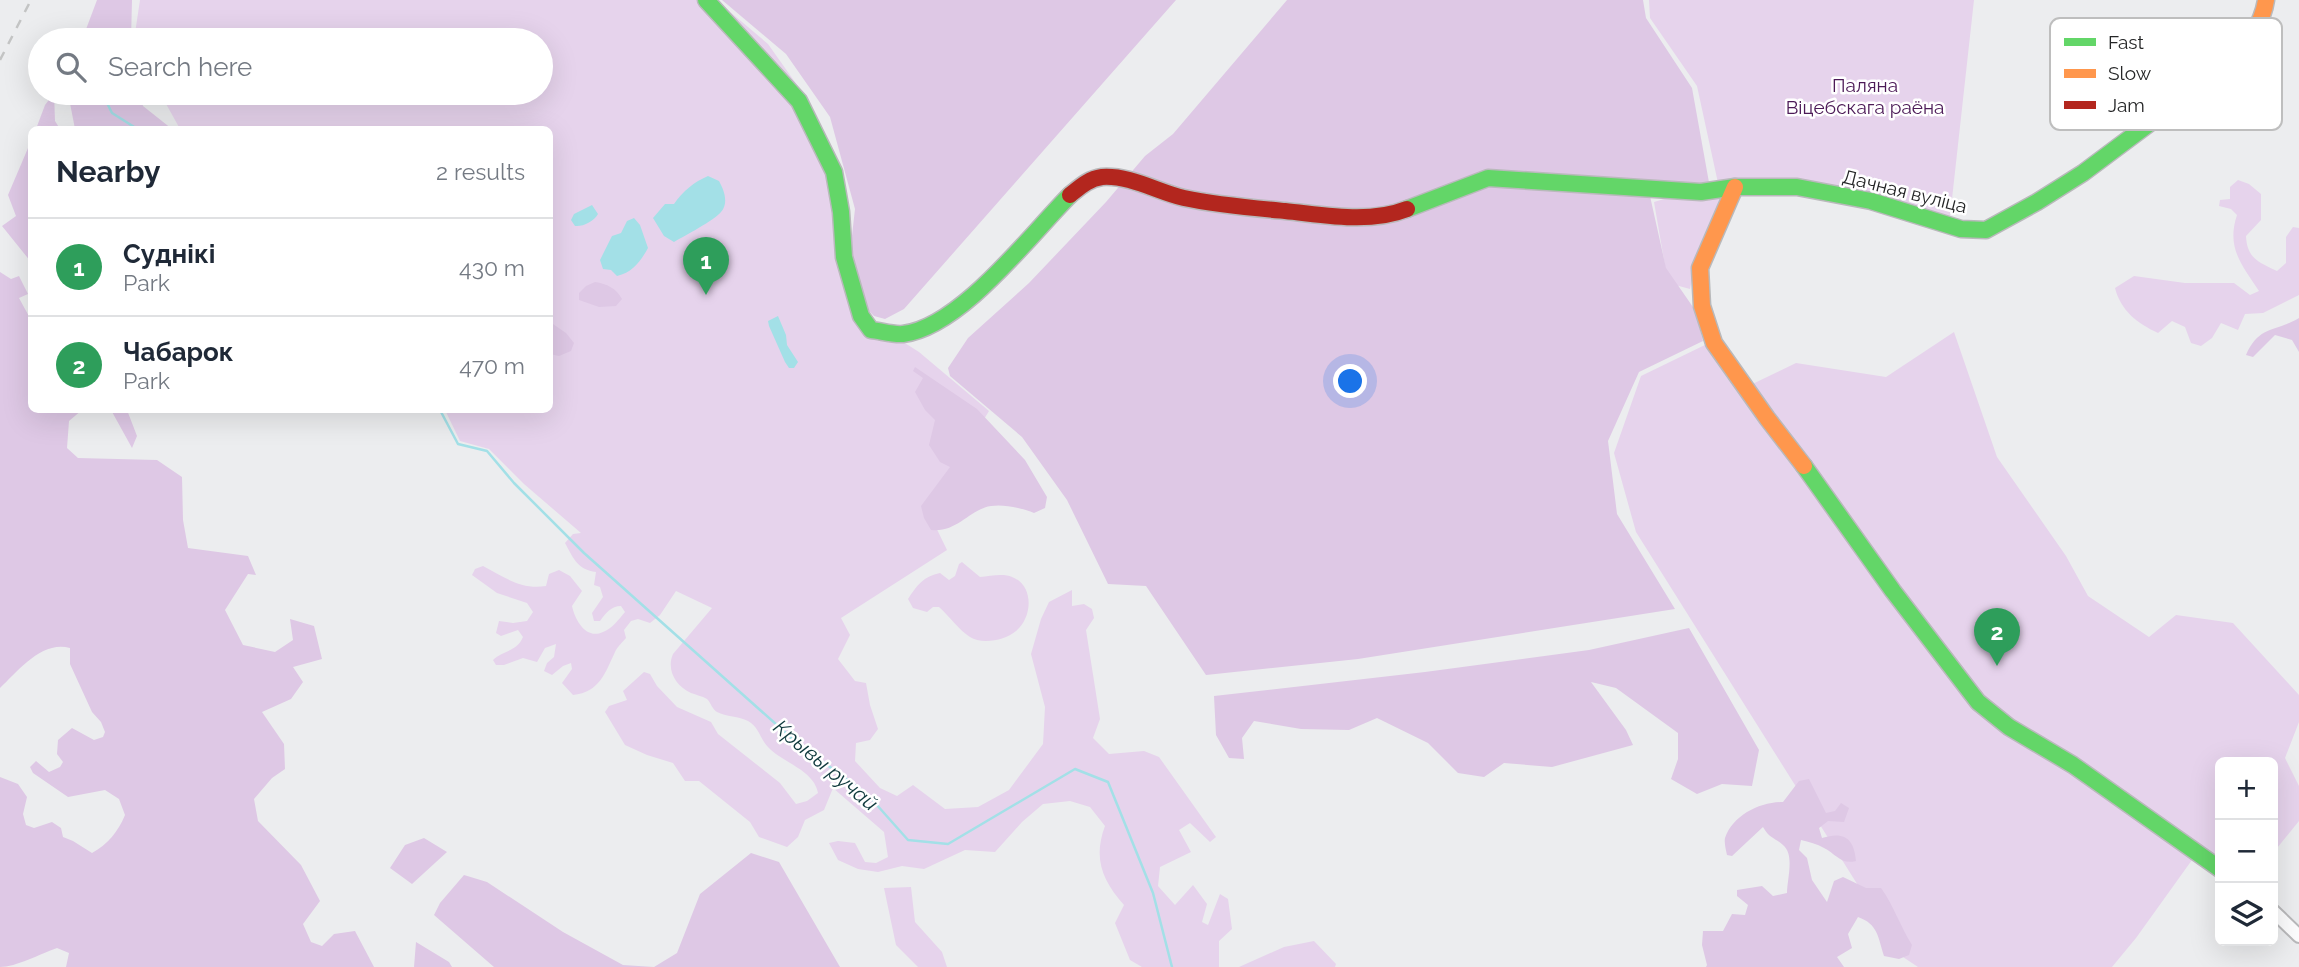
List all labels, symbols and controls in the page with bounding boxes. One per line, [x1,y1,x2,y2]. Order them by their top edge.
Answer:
legend [2050,18,2282,130]
search box [28,28,553,105]
text: Fast [2108,31,2144,53]
icon: search [52,48,90,86]
text: Search here [108,52,252,82]
text: Slow [2108,62,2152,84]
park label: Паляна Віцебскага раёна [1786,74,1944,118]
text: Jam [2108,94,2145,116]
text: Nearby [56,154,160,189]
text: 2 results [436,158,525,185]
street label: Дачная вуліца [1841,165,1969,217]
pin: 1 [683,237,729,295]
text: Суднікі [123,239,215,269]
text: 1 [73,254,85,281]
text: 430 m [459,254,525,281]
text: Park [123,269,170,296]
text: Чабарок [123,337,234,367]
text: 2 [73,352,85,379]
text: 470 m [459,352,525,379]
your location [1333,364,1367,398]
text: Park [123,367,170,394]
pin: 2 [1974,608,2020,666]
water label: Крывы ручай [769,714,883,816]
map controls [2215,757,2278,946]
button: + [2215,757,2278,820]
button: − [2215,820,2278,883]
button: layers [2215,883,2278,946]

